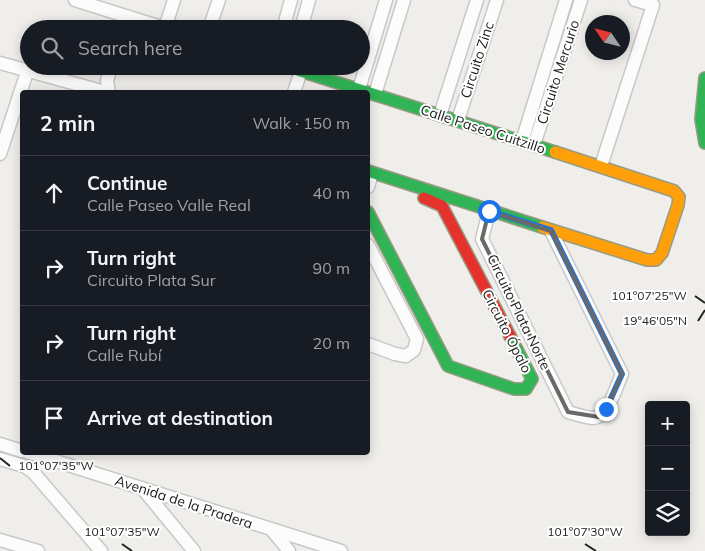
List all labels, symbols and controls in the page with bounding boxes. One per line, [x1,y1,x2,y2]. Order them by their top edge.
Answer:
north arrow [585,15,630,60]
street label: Circuito Mercurio [533,17,583,127]
street label: Circuito Zinc [456,19,498,101]
search box [20,20,370,75]
icon: search [38,34,66,62]
text: Search here [78,36,182,60]
street label: Calle Paseo Cuitzillo [418,100,548,158]
text: 2 min [40,110,95,136]
text: Walk · 150 m [252,113,350,133]
text: Continue [87,171,167,195]
icon: ahead [40,179,68,207]
text: 40 m [313,183,350,203]
text: Calle Paseo Valle Real [87,195,251,215]
route start [478,200,501,223]
text: Turn right [87,246,176,270]
street label: Circuito Plata Norte [483,251,555,373]
icon: right [40,254,68,282]
text: 90 m [313,258,350,278]
text: Circuito Plata Sur [87,270,215,290]
street label: Circuito Ópalo [478,286,536,376]
text: 101°07'25"W [611,288,687,303]
text: 19°46'05"N [623,313,687,328]
text: Turn right [87,321,176,345]
icon: right [40,329,68,357]
text: 20 m [313,333,350,353]
text: Calle Rubí [87,345,162,365]
route end [595,398,618,421]
map controls [645,401,690,536]
button: + [645,401,690,446]
icon: arrive [40,404,68,432]
text: Arrive at destination [87,406,273,430]
button: − [645,446,690,491]
text: 101°07'35"W [18,458,94,473]
street label: Avenida de la Pradera [113,471,255,533]
button: layers [645,491,690,536]
text: 101°07'35"W [84,524,160,539]
text: 101°07'30"W [547,524,623,539]

